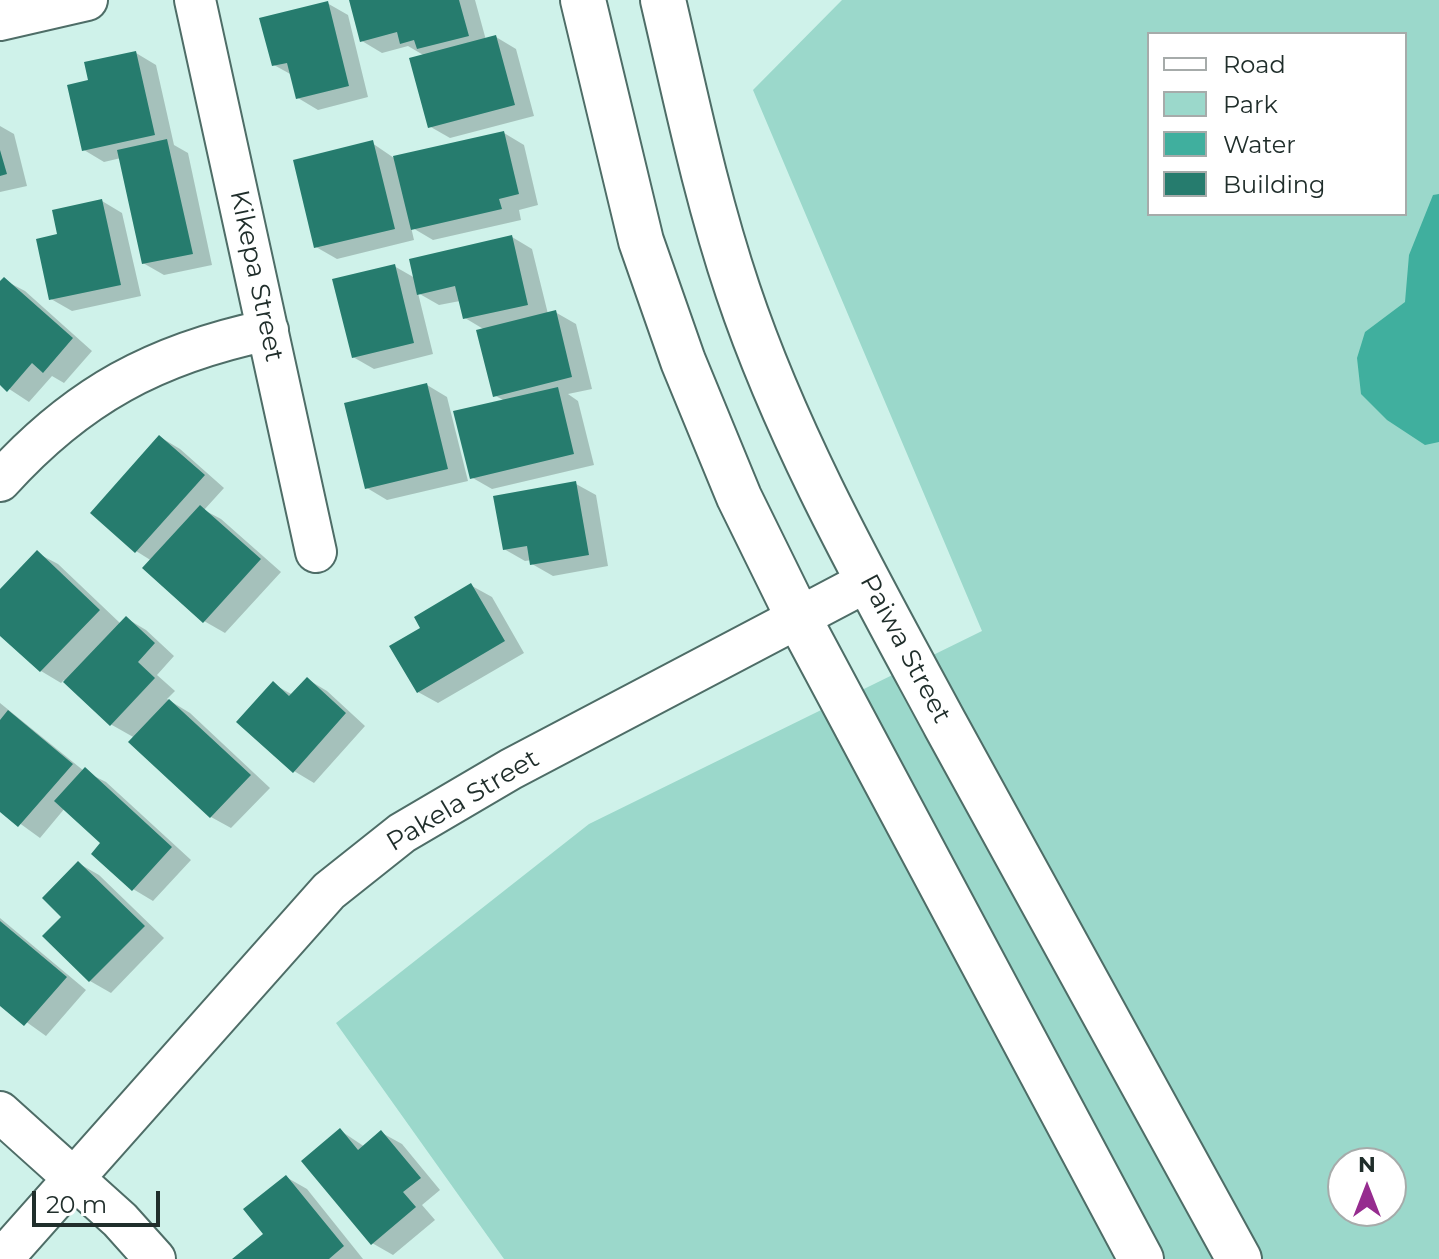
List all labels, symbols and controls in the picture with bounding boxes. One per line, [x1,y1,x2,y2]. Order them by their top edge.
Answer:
legend [1147,32,1407,216]
text: Road [1223,50,1286,79]
text: Park [1223,90,1278,119]
text: Water [1223,130,1296,159]
text: Building [1223,170,1326,199]
street label: Kikepa Street [223,187,289,365]
street label: Paiwa Street [853,569,957,729]
street label: Pakela Street [381,743,545,859]
north arrow [1327,1147,1407,1227]
text: N [1358,1151,1376,1178]
scale bar [36,1175,164,1225]
text: 20 m [46,1190,107,1219]

